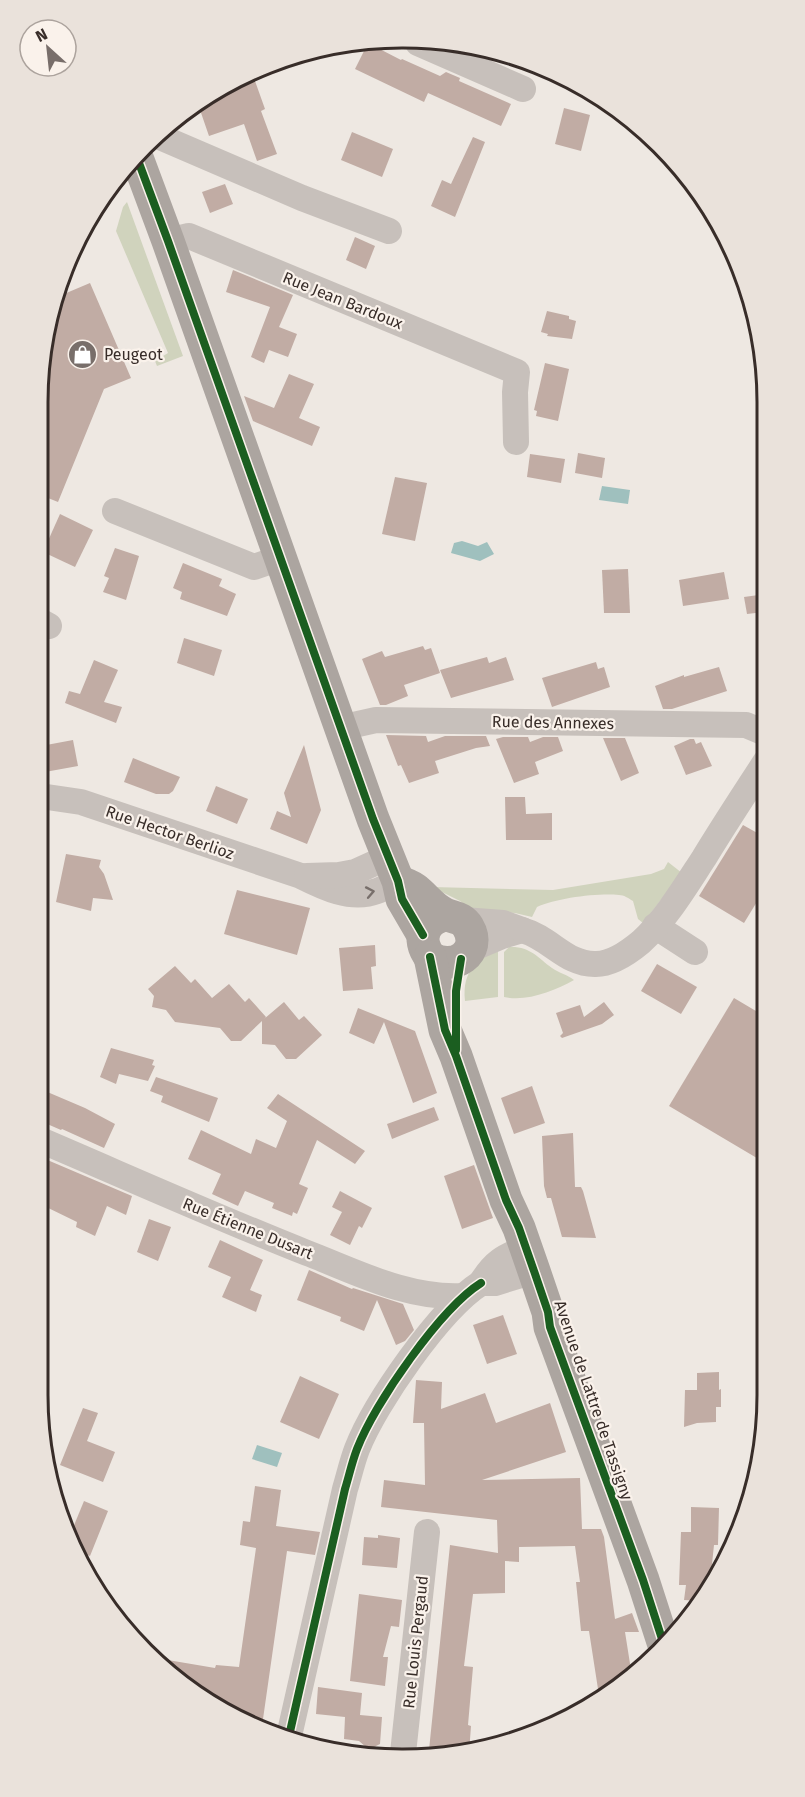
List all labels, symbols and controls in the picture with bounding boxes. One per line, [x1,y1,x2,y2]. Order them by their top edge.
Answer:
north arrow [18,18,78,78]
text: N [32,24,50,46]
street label: Rue Jean Bardoux [280,268,406,333]
shop icon: Peugeot [67,338,99,370]
place label: Peugeot [104,345,163,364]
street label: Rue des Annexes [492,712,614,733]
street label: Rue Hector Berlioz [103,802,237,863]
one-way arrow [365,886,375,899]
street label: Rue Étienne Dusart [180,1193,316,1263]
street label: Avenue de Lattre de Tassigny [550,1298,637,1503]
street label: Rue Louis Pergaud [399,1575,432,1709]

